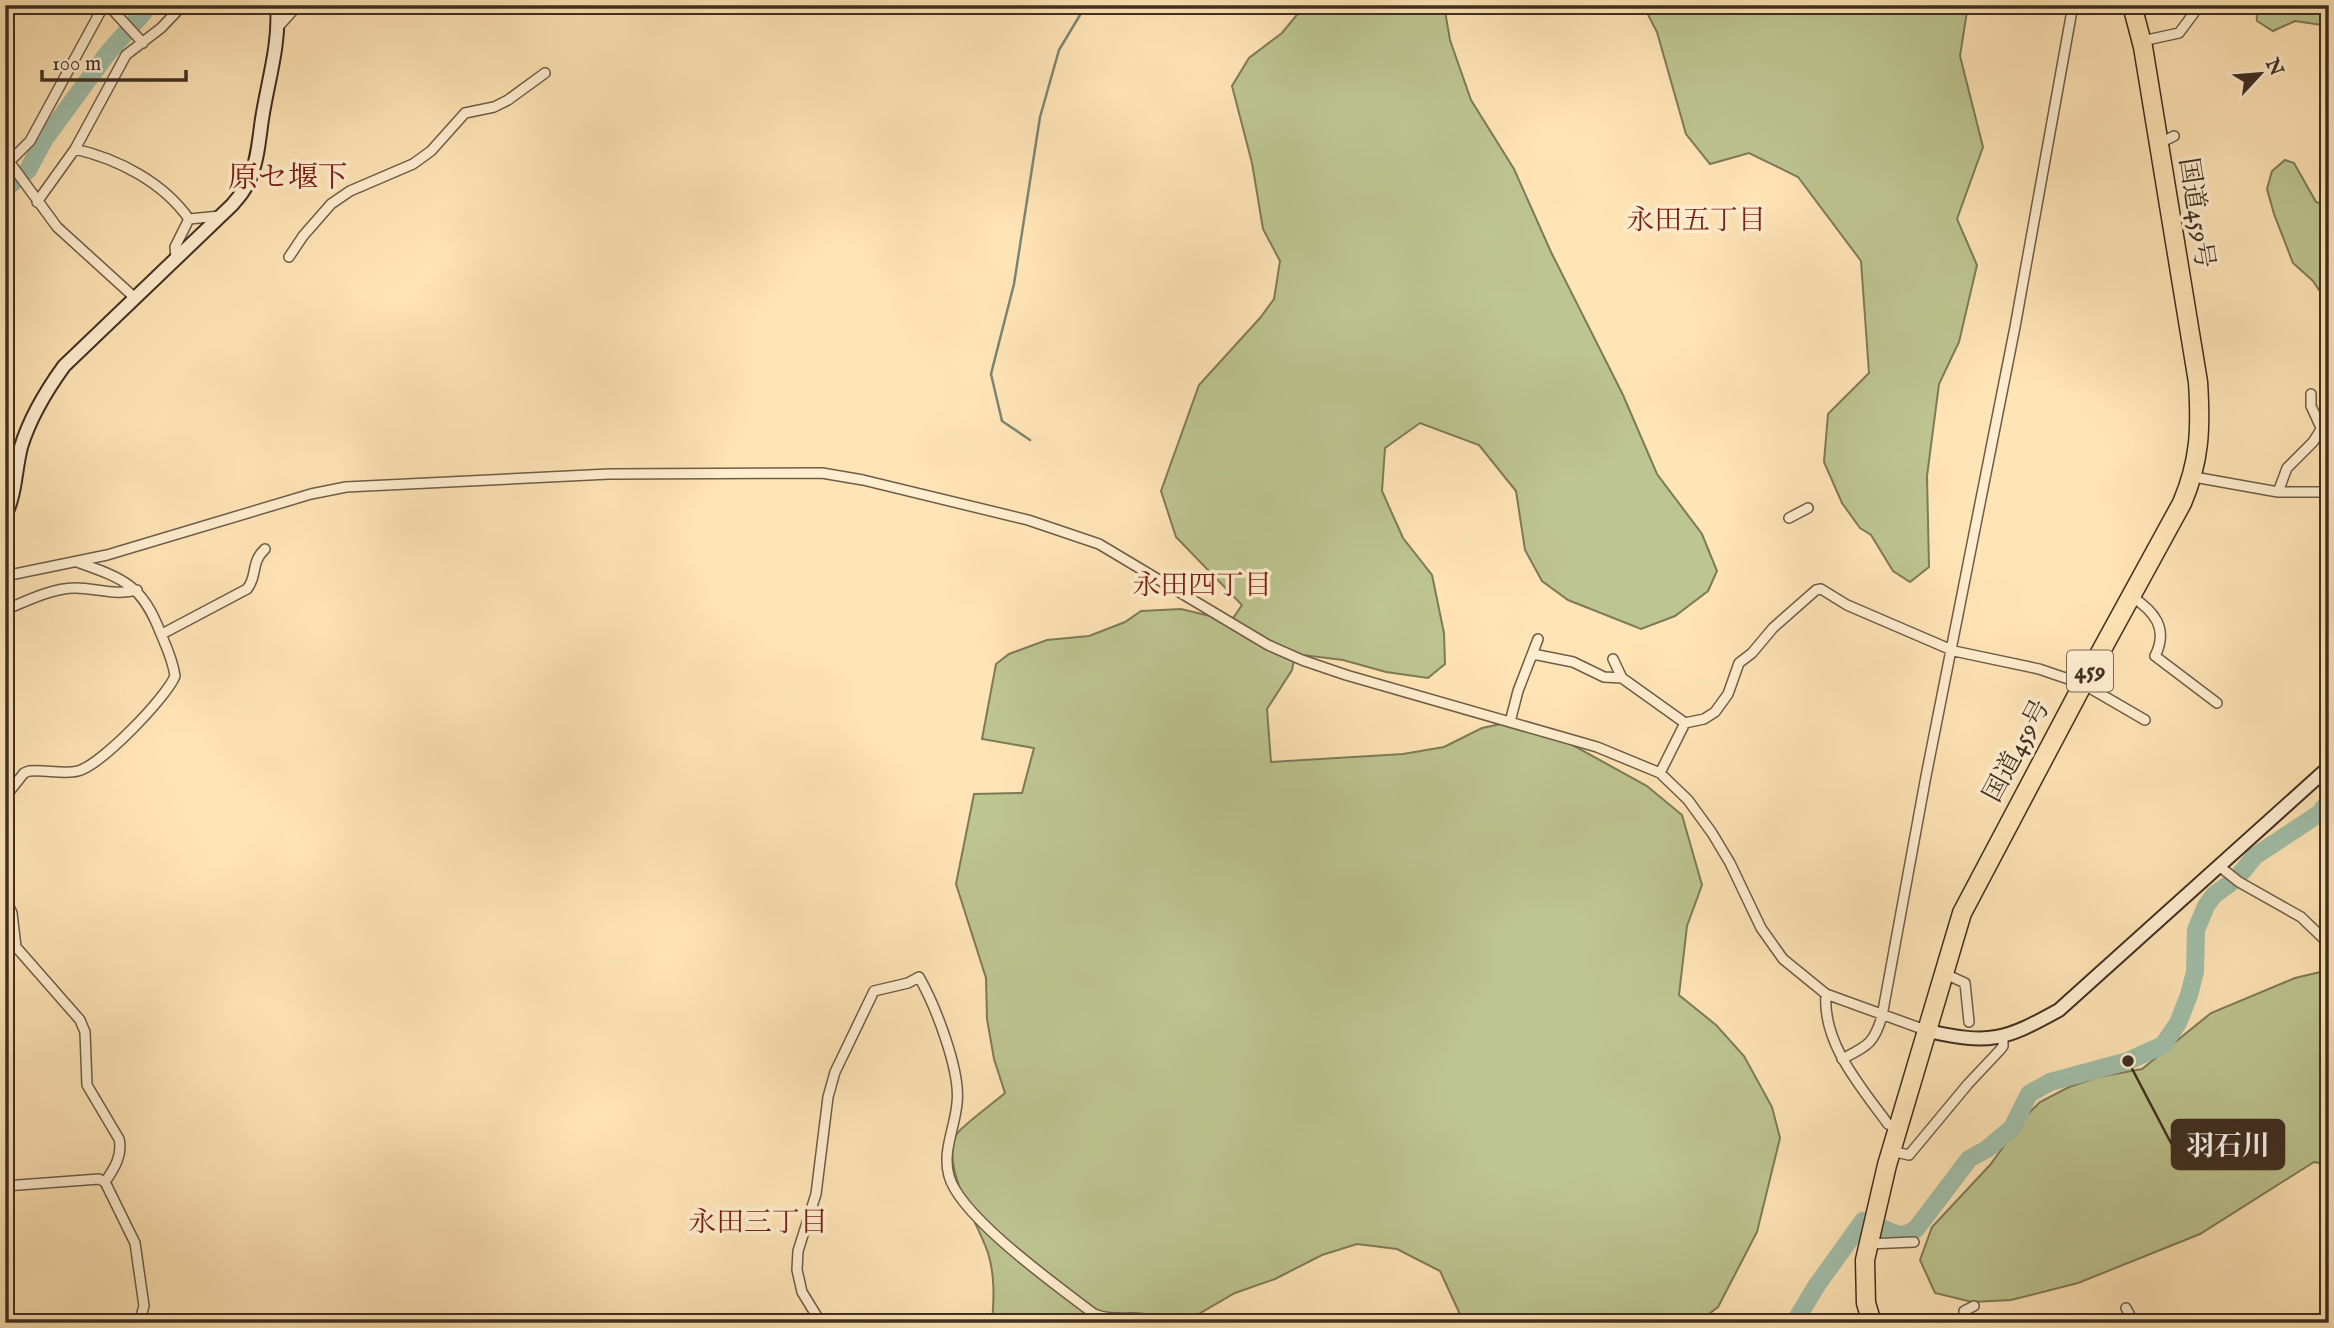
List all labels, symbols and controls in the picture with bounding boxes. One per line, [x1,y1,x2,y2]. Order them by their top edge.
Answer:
scale bar [42,38,186,82]
north arrow [2226,38,2296,108]
text: 100 m [52,51,101,78]
text: N [2259,54,2288,81]
street label: 国道459号 [2171,155,2221,271]
district label: 原セ堰下 [228,160,348,198]
district label: 永田五丁目 [1626,204,1766,239]
district label: 永田四丁目 [1132,569,1272,604]
road number: 459 [2067,650,2113,692]
street label: 国道459号 [1976,694,2058,808]
callout: 羽石川 [2172,1120,2284,1169]
text: 羽石川 [2186,1130,2270,1165]
district label: 永田三丁目 [688,1206,828,1241]

